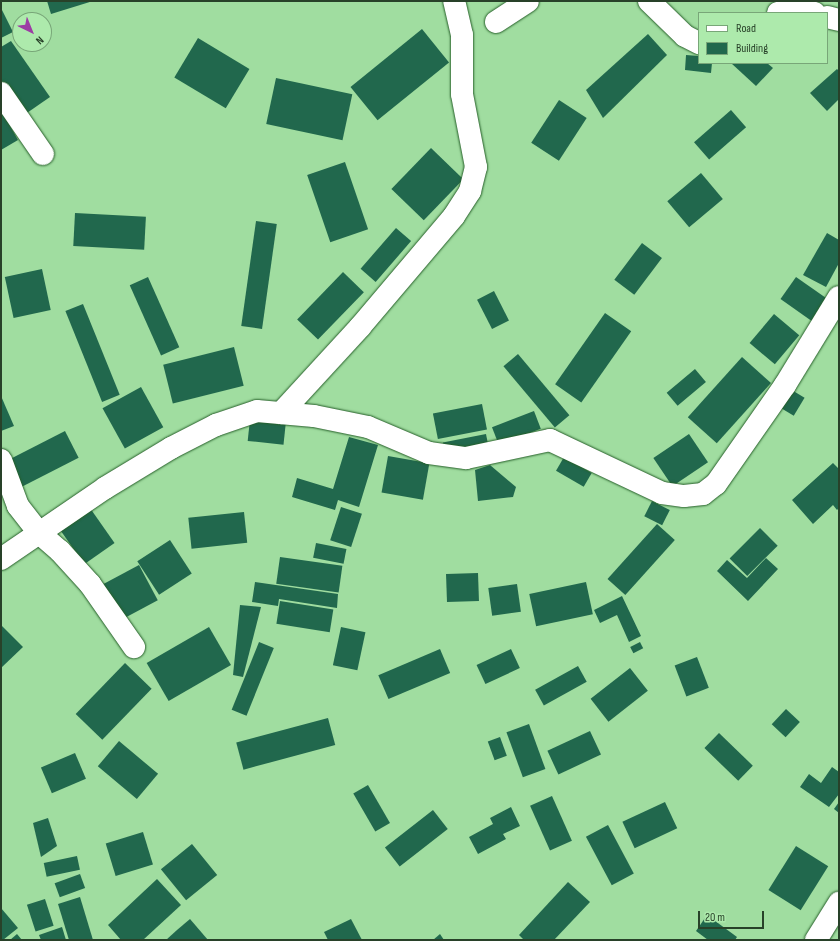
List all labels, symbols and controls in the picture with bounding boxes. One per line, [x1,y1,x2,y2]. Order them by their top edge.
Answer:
north arrow [12,12,52,52]
legend [698,12,828,64]
text: Road [736,21,756,36]
text: N [33,34,46,47]
text: Building [736,41,768,56]
scale bar [700,903,766,929]
text: 20 m [705,910,725,925]

